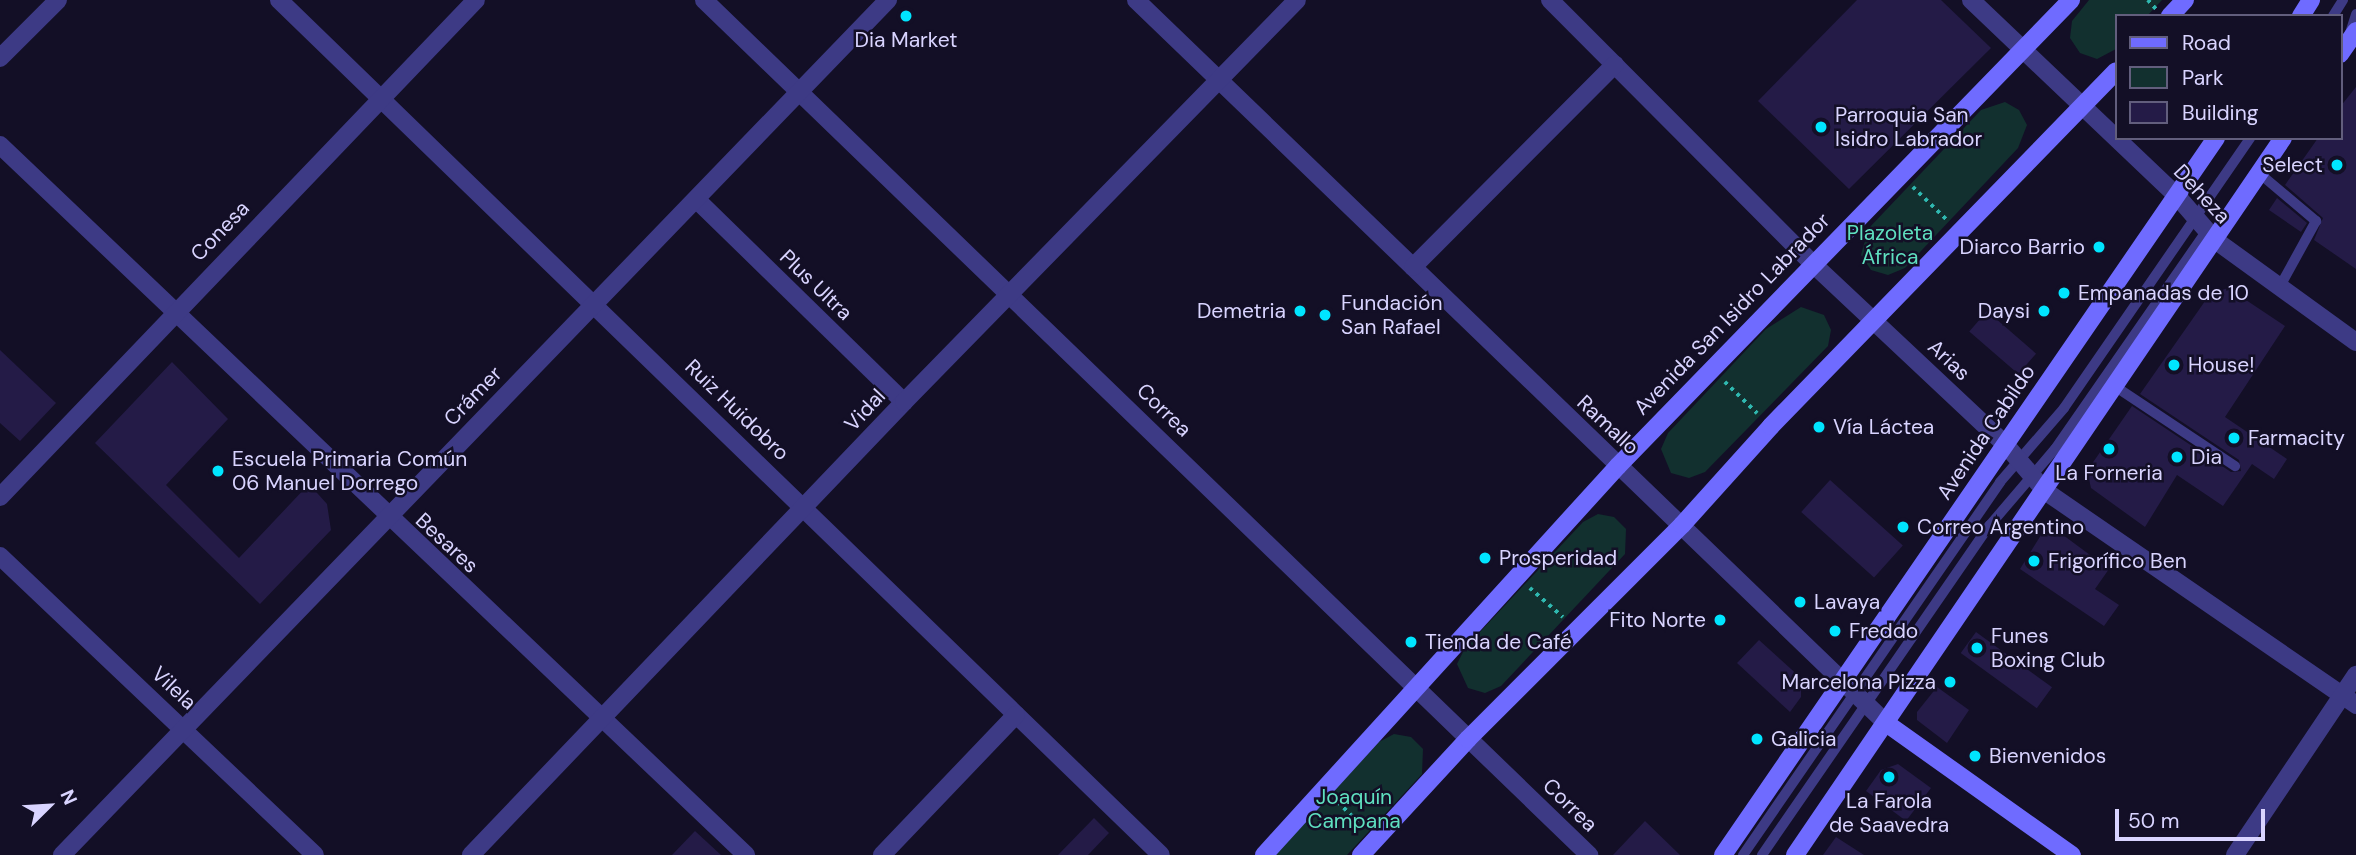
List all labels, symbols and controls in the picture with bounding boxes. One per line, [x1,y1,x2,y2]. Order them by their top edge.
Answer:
marker: Dia Market [898,8,914,24]
legend [2114,14,2342,140]
place label: Dia Market [855,27,957,53]
text: Road [2182,29,2231,57]
text: Park [2182,64,2223,92]
text: Building [2182,99,2258,127]
place label: Parroquia San Isidro Labrador [1835,102,1982,152]
marker: Parroquia San Isidro Labrador [1813,119,1829,135]
place label: Select [2262,152,2323,178]
marker: Select [2329,157,2345,173]
street label: Deheza [2168,159,2236,229]
street label: Conesa [185,196,255,266]
street label: Avenida San Isidro Labrador [1629,208,1835,420]
park label: Plazoleta África [1847,220,1933,270]
place label: Diarco Barrio [1960,234,2085,260]
marker: Diarco Barrio [2091,239,2107,255]
street label: Plus Ultra [775,244,857,326]
place label: Empanadas de 10 [2078,280,2249,306]
marker: Empanadas de 10 [2056,285,2072,301]
place label: Fundación San Rafael [1341,290,1442,340]
place label: Demetria [1197,298,1286,324]
place label: Daysi [1978,298,2030,324]
marker: Demetria [1292,303,1308,319]
marker: Daysi [2036,303,2052,319]
marker: Fundación San Rafael [1315,305,1335,325]
street label: Arias [1923,334,1975,386]
place label: House! [2188,352,2255,378]
street label: Ruiz Huidobro [680,354,794,466]
marker: House! [2166,357,2182,373]
street label: Avenida Cabildo [1931,360,2041,504]
street label: Crámer [439,361,507,431]
street label: Correa [1132,378,1196,442]
street label: Vidal [839,384,891,436]
street label: Ramallo [1572,390,1644,460]
place label: Vía Láctea [1833,414,1934,440]
marker: Vía Láctea [1811,419,1827,435]
place label: Farmacity [2248,425,2345,451]
marker: Farmacity [2226,430,2242,446]
marker: La Forneria [2101,441,2117,457]
place label: Dia [2191,444,2222,470]
place label: Escuela Primaria Común 06 Manuel Dorrego [232,446,467,496]
marker: Dia [2169,449,2185,465]
place label: La Forneria [2055,460,2163,486]
marker: Escuela Primaria Común 06 Manuel Dorrego [210,463,226,479]
street label: Besares [410,508,484,578]
place label: Correo Argentino [1917,514,2084,540]
marker: Correo Argentino [1895,519,1911,535]
place label: Prosperidad [1499,545,1617,571]
place label: Frigorífico Ben [2048,548,2187,574]
marker: Prosperidad [1477,550,1493,566]
marker: Frigorífico Ben [2026,553,2042,569]
place label: Lavaya [1814,589,1880,615]
marker: Lavaya [1792,594,1808,610]
place label: Fito Norte [1609,607,1706,633]
marker: Fito Norte [1712,612,1728,628]
place label: Freddo [1849,618,1918,644]
marker: Freddo [1827,623,1843,639]
place label: Funes Boxing Club [1991,623,2105,673]
place label: Tienda de Café [1425,629,1572,655]
marker: Tienda de Café [1403,634,1419,650]
marker: Funes Boxing Club [1969,640,1985,656]
street label: Vilela [146,661,202,715]
place label: Marcelona Pizza [1782,669,1936,695]
marker: Marcelona Pizza [1942,674,1958,690]
place label: Galicia [1771,726,1837,752]
marker: Galicia [1749,731,1765,747]
place label: Bienvenidos [1989,743,2106,769]
marker: Bienvenidos [1967,748,1983,764]
marker: La Farola de Saavedra [1881,769,1897,785]
north arrow [14,771,84,841]
street label: Correa [1538,773,1602,837]
park label: Joaquín Campana [1307,784,1401,834]
text: N [54,786,83,809]
place label: La Farola de Saavedra [1829,788,1949,838]
scale bar [2118,796,2268,840]
text: 50 m [2128,807,2179,835]

